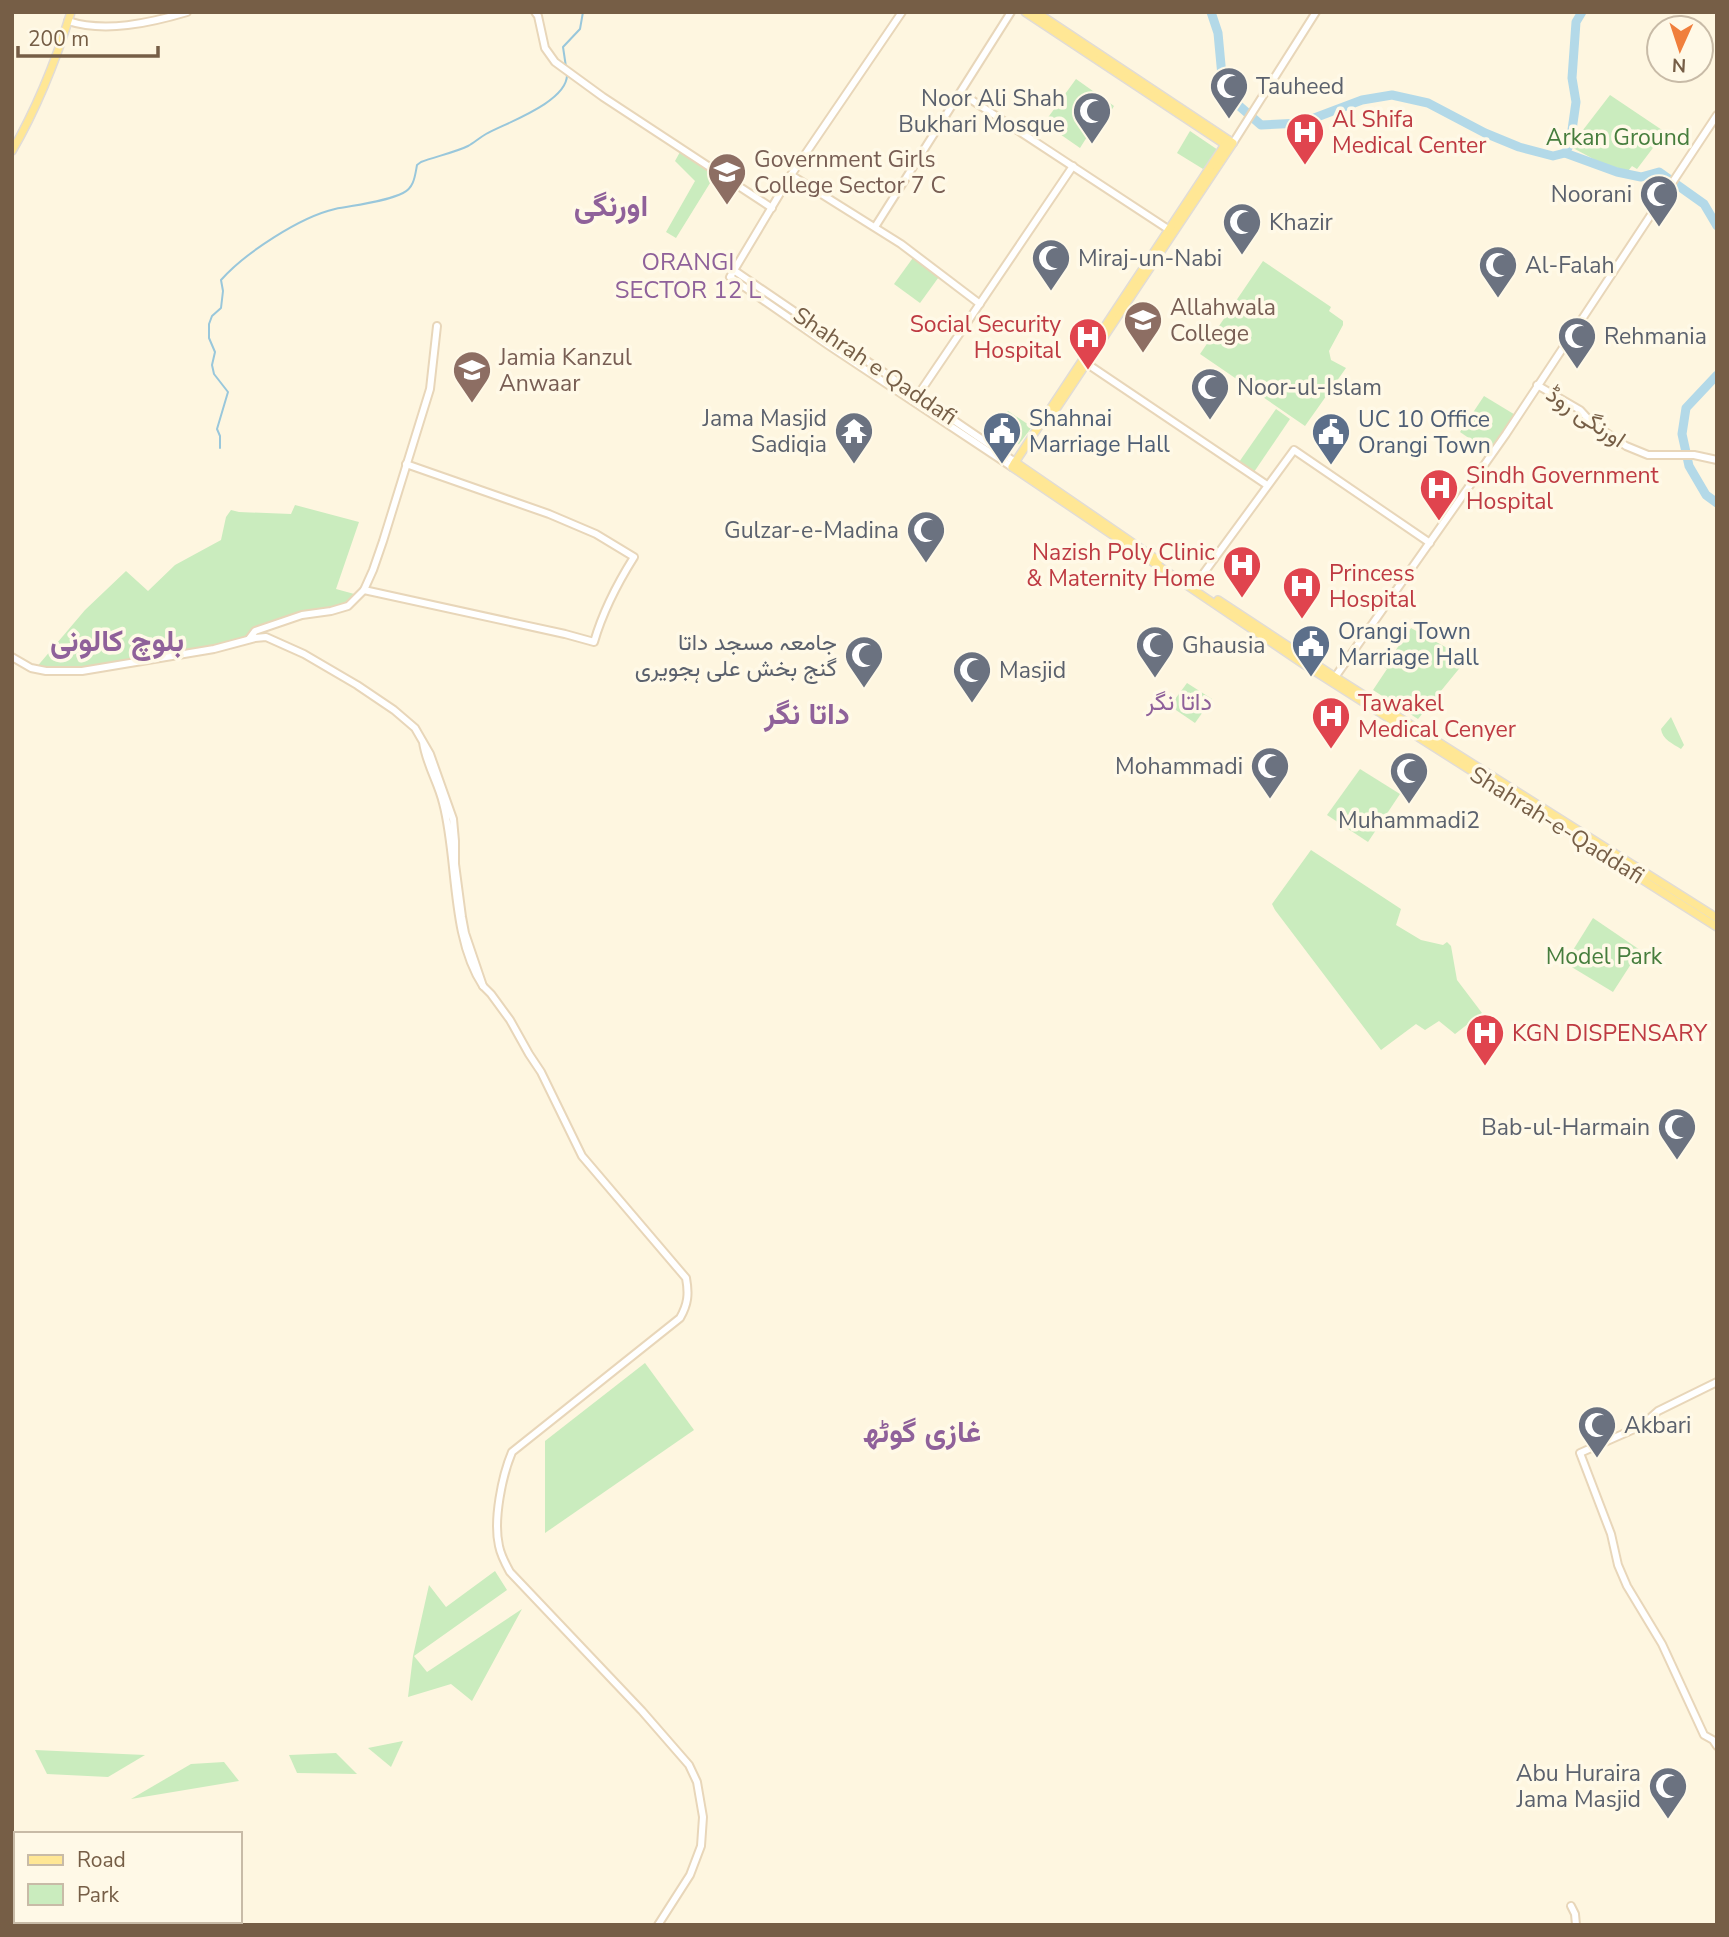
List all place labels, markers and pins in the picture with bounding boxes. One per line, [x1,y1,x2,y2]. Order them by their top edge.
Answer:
mosque icon: Tauheed [1208,65,1250,120]
place label: Tauheed [1256,71,1344,102]
place label: Noor Ali Shah Bukhari Mosque [898,83,1065,140]
mosque icon: Noor Ali Shah Bukhari Mosque [1071,90,1113,145]
place label: Al Shifa Medical Center [1332,104,1487,161]
hospital icon: Al Shifa Medical Center [1284,111,1326,166]
place label: Government Girls College Sector 7 C [754,144,946,201]
school or university icon: Government Girls College Sector 7 C [706,151,748,206]
mosque icon: Noorani [1638,173,1680,228]
place label: Noorani [1551,179,1632,210]
mosque icon: Khazir [1221,201,1263,256]
place label: Khazir [1269,207,1334,238]
mosque icon: Miraj-un-Nabi [1030,237,1072,292]
place label: Miraj-un-Nabi [1078,243,1222,274]
mosque icon: Al-Falah [1477,244,1519,299]
place label: Al-Falah [1525,250,1615,281]
place label: Allahwala College [1170,292,1276,349]
school or university icon: Allahwala College [1122,299,1164,354]
place label: Social Security Hospital [910,309,1061,366]
mosque icon: Rehmania [1556,315,1598,370]
hospital icon: Social Security Hospital [1067,316,1109,371]
place label: Rehmania [1604,321,1707,352]
place label: Jamia Kanzul Anwaar [498,342,632,399]
school or university icon: Jamia Kanzul Anwaar [451,349,493,404]
mosque icon: Noor-ul-Islam [1189,366,1231,421]
place label: Noor-ul-Islam [1237,372,1382,403]
place label: Jama Masjid Sadiqia [701,403,827,460]
place label: Shahnai Marriage Hall [1029,403,1170,460]
place label: UC 10 Office Orangi Town [1358,404,1491,461]
temple icon: Jama Masjid Sadiqia [833,410,875,465]
public building icon: Shahnai Marriage Hall [981,410,1023,465]
public building icon: UC 10 Office Orangi Town [1310,411,1352,466]
place label: Sindh Government Hospital [1466,460,1659,517]
hospital icon: Sindh Government Hospital [1418,467,1460,522]
mosque icon: Gulzar-e-Madina [905,509,947,564]
place label: Gulzar-e-Madina [724,515,899,546]
place label: Nazish Poly Clinic & Maternity Home [1026,537,1215,594]
hospital icon: Nazish Poly Clinic & Maternity Home [1221,544,1263,599]
place label: Princess Hospital [1329,558,1416,615]
hospital icon: Princess Hospital [1281,565,1323,620]
place label: Orangi Town Marriage Hall [1338,616,1479,673]
public building icon: Orangi Town Marriage Hall [1290,623,1332,678]
mosque icon: Ghausia [1134,624,1176,679]
place label: جامعہ مسجد داتا گنج بخش علی ہجویری [635,627,837,684]
place label: Ghausia [1182,630,1265,661]
mosque icon: جامعہ مسجد داتا گنج بخش علی ہجویری [843,634,885,689]
mosque icon: Masjid [951,649,993,704]
place label: Masjid [999,655,1066,686]
place label: Tawakel Medical Cenyer [1358,688,1517,745]
hospital icon: Tawakel Medical Cenyer [1310,695,1352,750]
mosque icon: Mohammadi [1249,745,1291,800]
mosque icon: Muhammadi2 [1388,750,1430,805]
place label: Mohammadi [1115,751,1243,782]
place label: Muhammadi2 [1338,805,1480,836]
hospital icon: KGN DISPENSARY [1464,1012,1506,1067]
place label: KGN DISPENSARY [1512,1018,1708,1049]
mosque icon: Bab-ul-Harmain [1656,1106,1698,1161]
place label: Bab-ul-Harmain [1481,1112,1650,1143]
mosque icon: Akbari [1576,1404,1618,1459]
place label: Akbari [1624,1410,1691,1441]
place label: Abu Huraira Jama Masjid [1515,1758,1641,1815]
mosque icon: Abu Huraira Jama Masjid [1647,1765,1689,1820]

